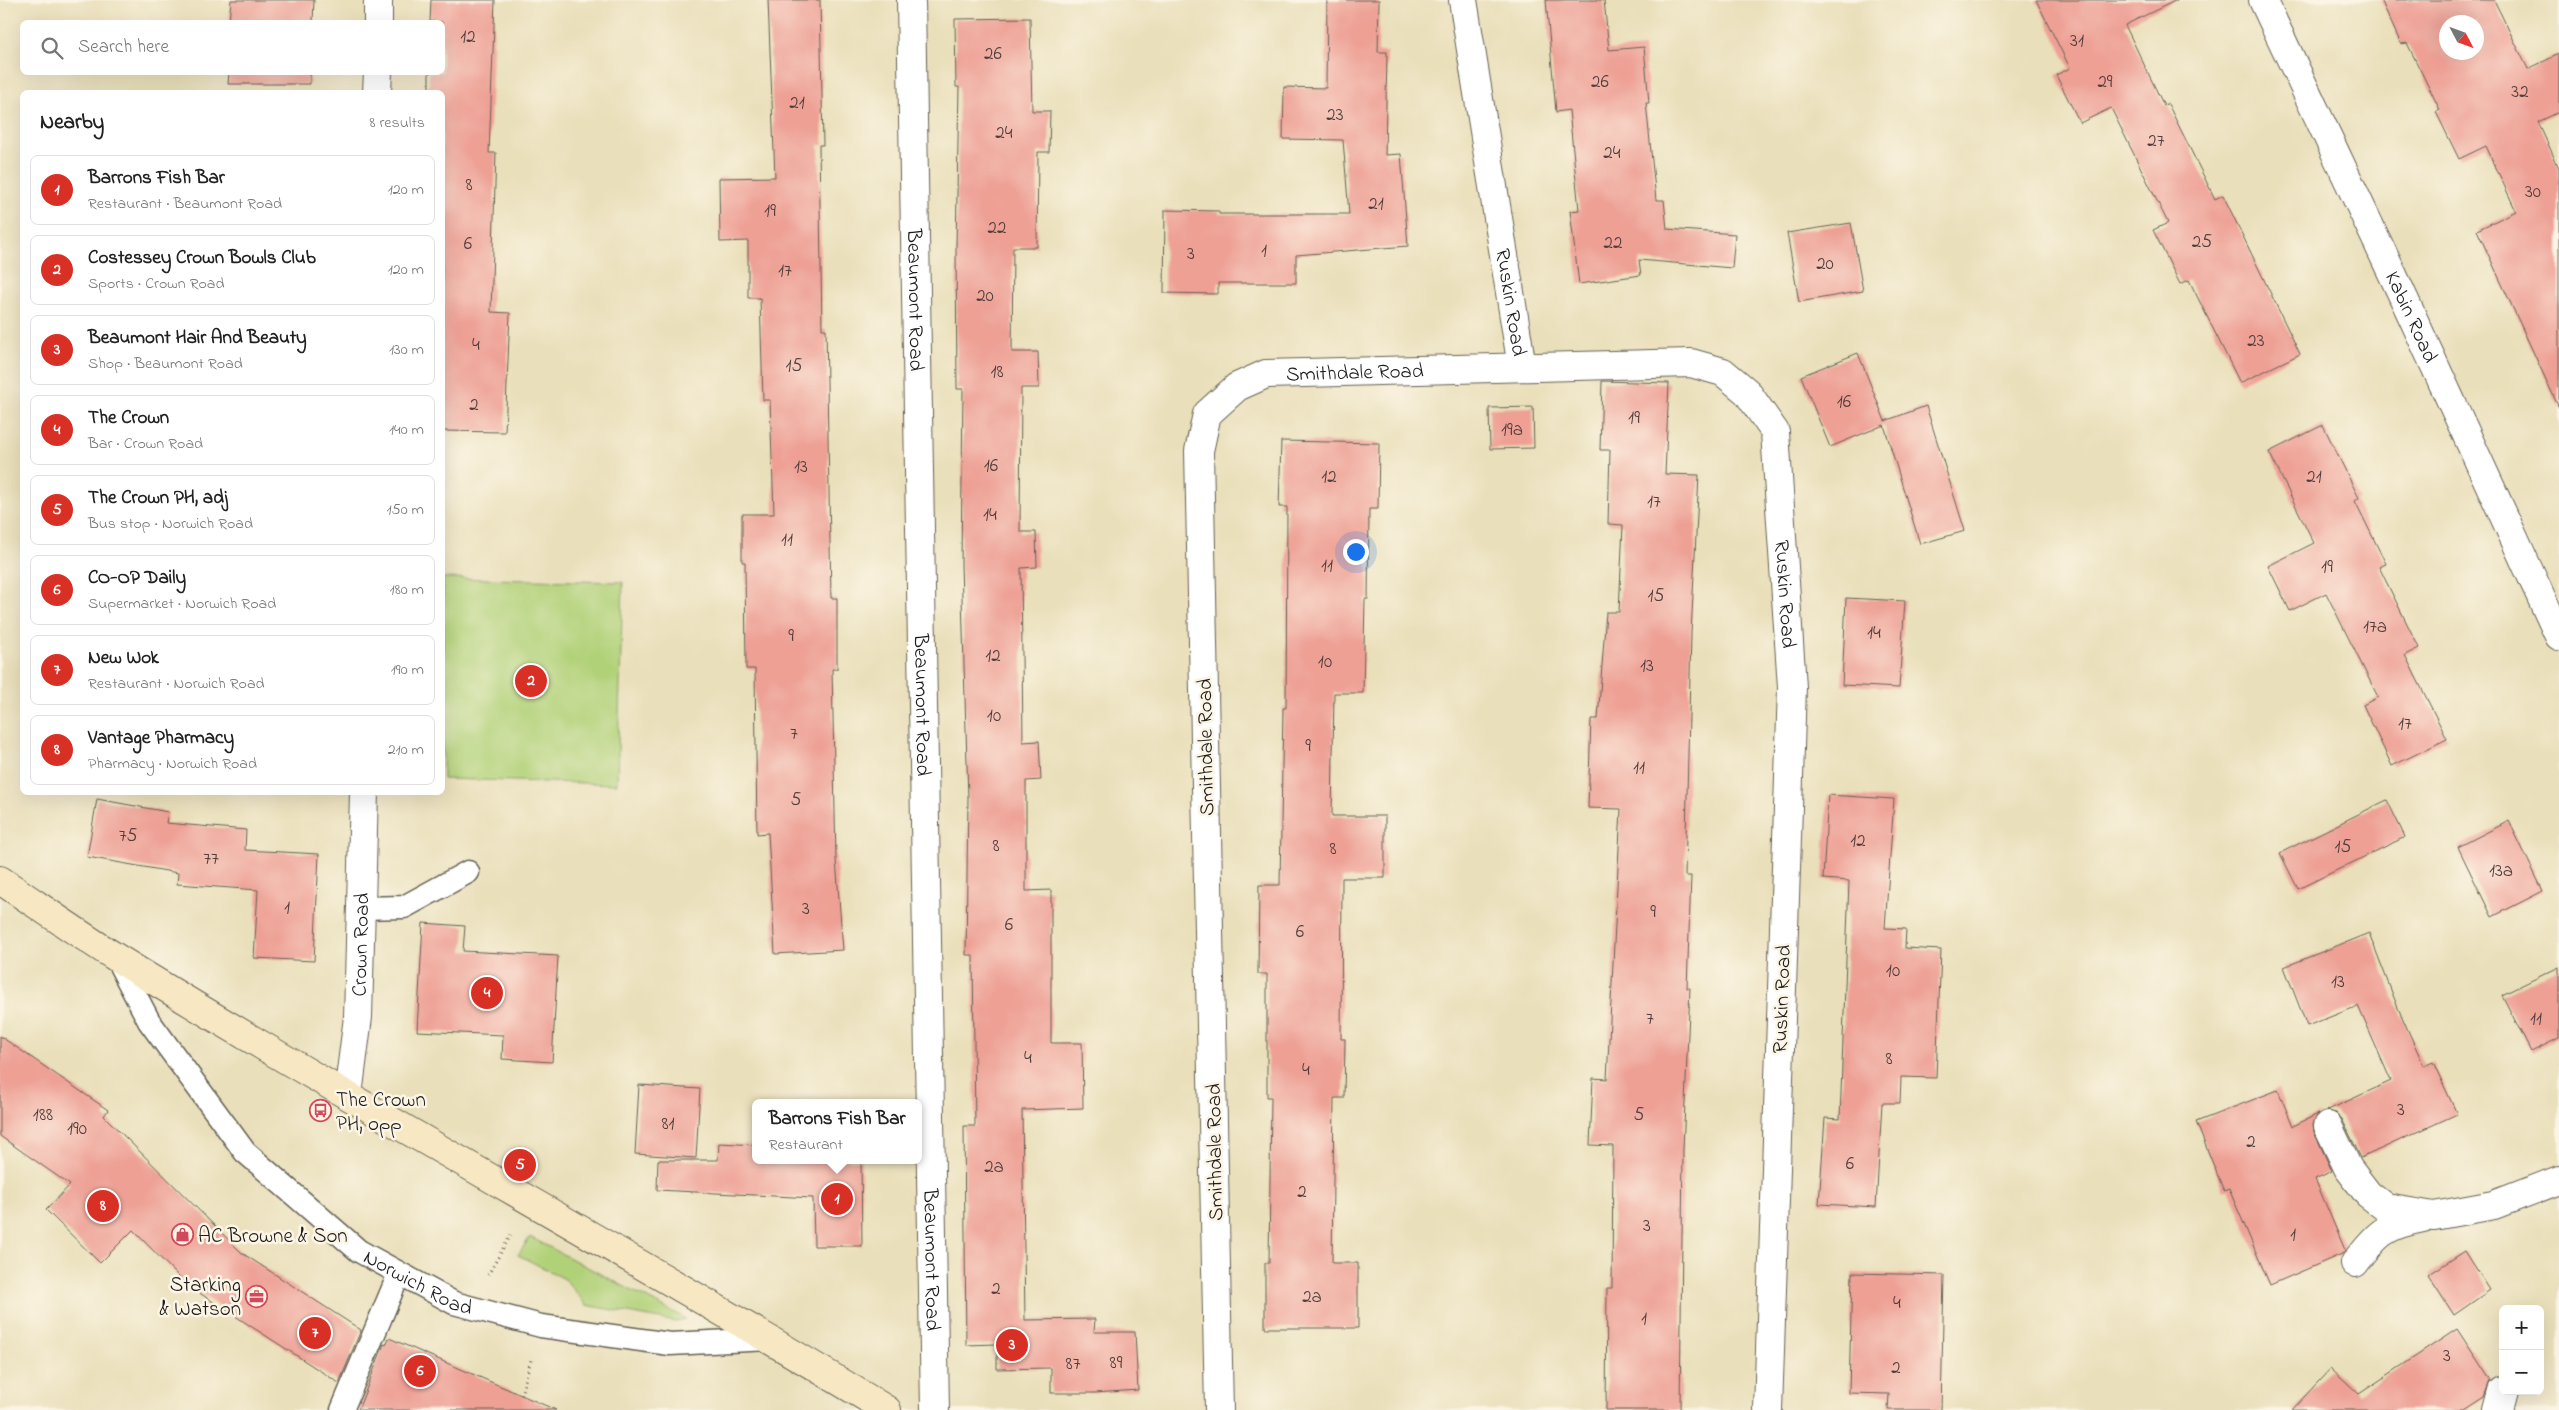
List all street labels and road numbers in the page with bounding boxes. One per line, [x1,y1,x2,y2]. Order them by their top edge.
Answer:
street label: Beaumont Road [898,228,930,372]
street label: Ruskin Road [1486,246,1533,359]
street label: Kabin Road [2376,267,2445,368]
street label: Smithdale Road [1286,357,1424,390]
street label: Ruskin Road [1765,539,1802,649]
street label: Beaumont Road [905,632,937,777]
street label: Smithdale Road [1191,678,1223,816]
street label: Crown Road [346,892,378,997]
street label: Ruskin Road [1766,944,1800,1054]
street label: Smithdale Road [1200,1083,1232,1221]
street label: Beaumont Road [914,1187,947,1332]
street label: Norwich Road [357,1243,476,1324]

